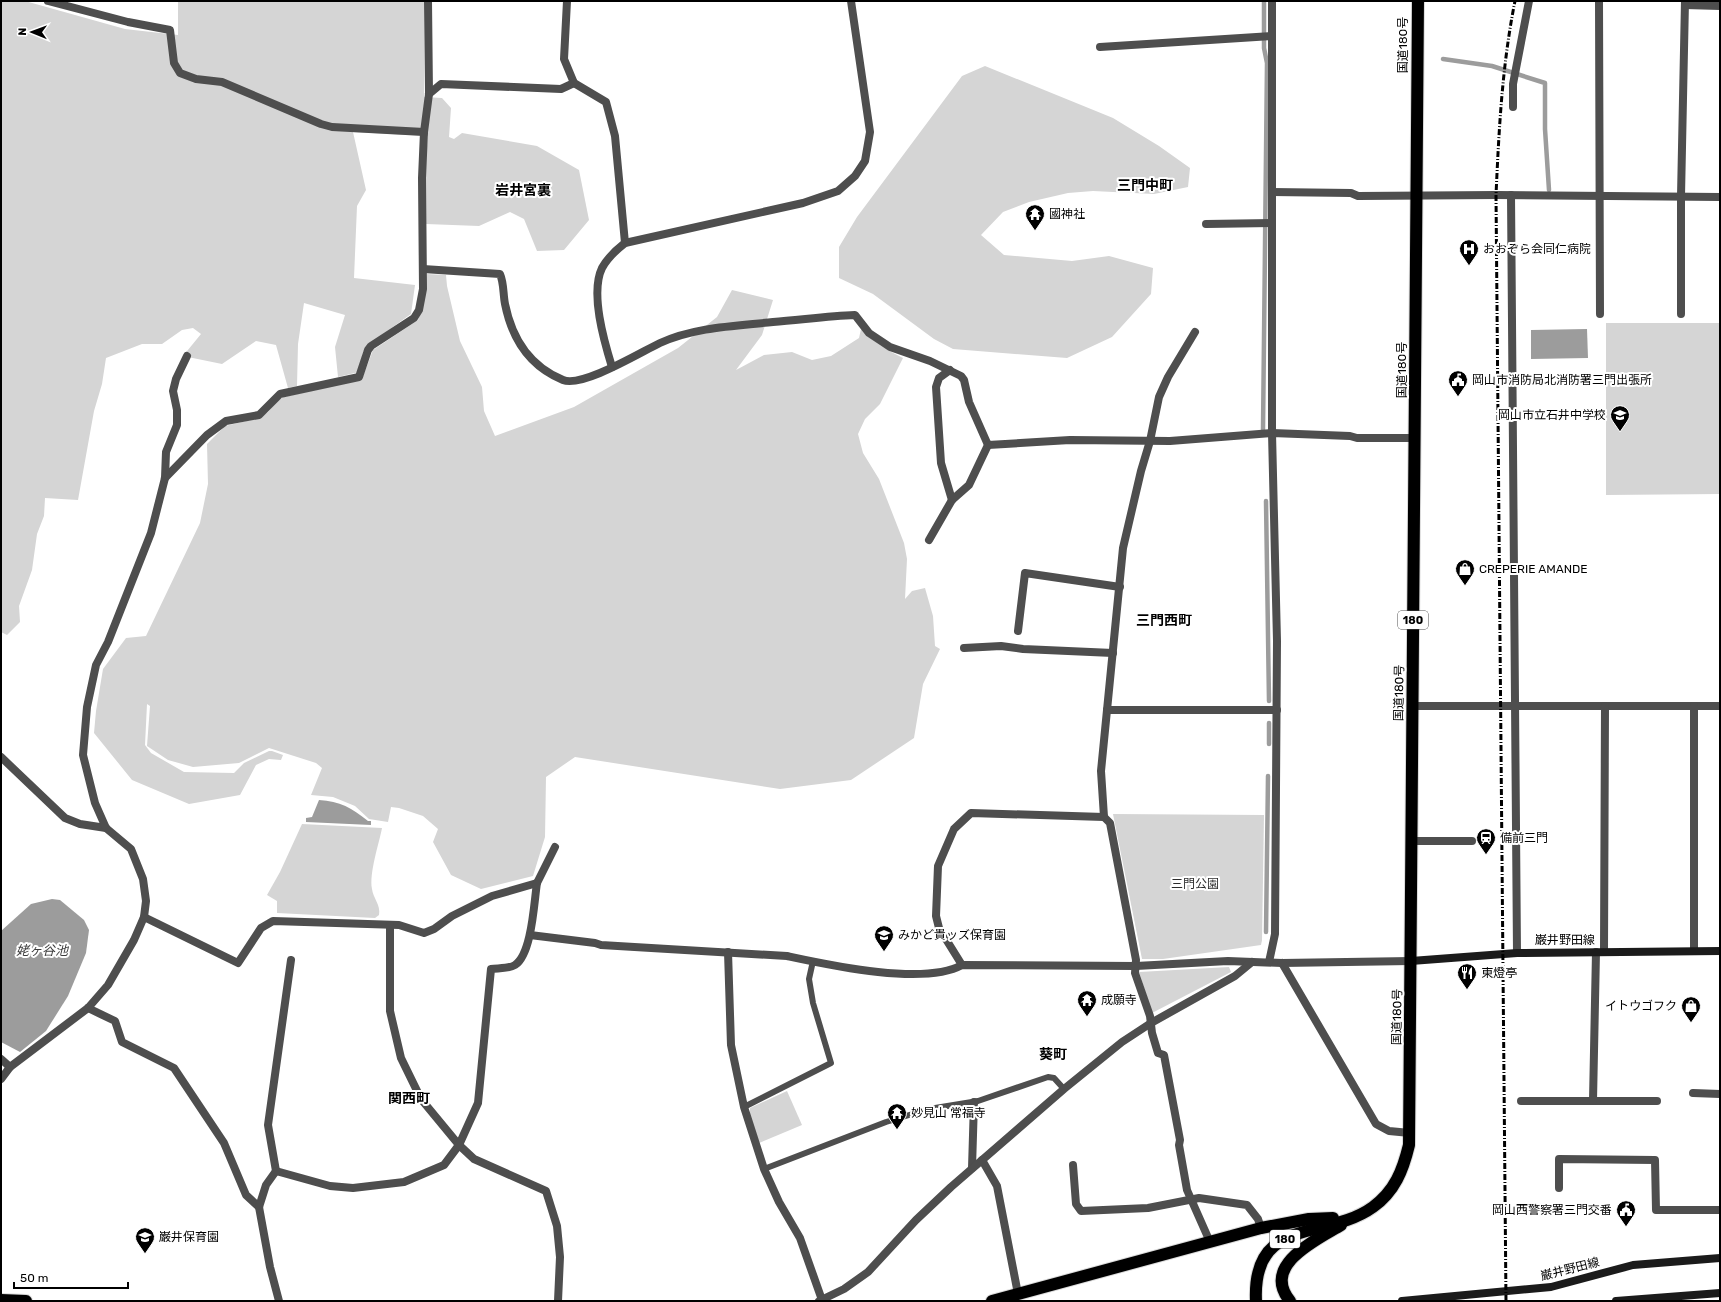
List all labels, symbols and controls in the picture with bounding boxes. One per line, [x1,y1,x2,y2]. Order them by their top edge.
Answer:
north arrow [12,12,52,52]
street label: 国道180号 [1396,17,1410,73]
text: N [16,28,29,36]
district label: 三門中町 [1117,177,1173,194]
district label: 岩井宮裏 [495,182,551,199]
temple icon: 國神社 [1024,203,1046,231]
place label: 國神社 [1049,207,1085,221]
hospital icon: おおぞら会同仁病院 [1458,238,1480,266]
place label: おおぞら会同仁病院 [1483,242,1591,256]
street label: 国道180号 [1395,342,1409,398]
public building icon: 岡山市消防局北消防署三門出張所 [1447,369,1469,397]
place label: 岡山市消防局北消防署三門出張所 [1472,373,1652,387]
school or university icon: 岡山市立石井中学校 [1609,404,1631,432]
place label: 岡山市立石井中学校 [1498,408,1606,422]
shop icon: CREPERIE AMANDE [1454,558,1476,586]
place label: CREPERIE AMANDE [1479,562,1588,576]
road number: 180 [1398,611,1428,629]
district label: 三門西町 [1136,612,1192,629]
street label: 国道180号 [1392,665,1406,721]
station icon: 備前三門 [1475,827,1497,855]
place label: 備前三門 [1500,831,1548,845]
park label: 三門公園 [1171,877,1219,891]
school or university icon: みかど貴ッズ保育園 [873,924,895,952]
place label: みかど貴ッズ保育園 [898,928,1006,942]
street label: 巌井野田線 [1535,933,1595,947]
water label: 姥ヶ谷池 [16,943,70,958]
restaurant icon: 東燈亭 [1456,962,1478,990]
place label: 東燈亭 [1481,966,1517,980]
temple icon: 成願寺 [1076,989,1098,1017]
street label: 国道180号 [1390,989,1404,1045]
place label: 成願寺 [1101,993,1137,1007]
shop icon: イトウゴフク [1680,995,1702,1023]
place label: イトウゴフク [1605,999,1677,1013]
district label: 葵町 [1039,1046,1067,1063]
district label: 関西町 [388,1090,430,1107]
temple icon: 妙見山 常福寺 [886,1102,908,1130]
place label: 妙見山 常福寺 [911,1106,986,1120]
public building icon: 岡山西警察署三門交番 [1615,1199,1637,1227]
place label: 岡山西警察署三門交番 [1492,1203,1612,1217]
school or university icon: 巌井保育園 [134,1226,156,1254]
place label: 巌井保育園 [159,1230,219,1244]
road number: 180 [1270,1230,1300,1248]
street label: 巌井野田線 [1539,1255,1601,1283]
scale bar [14,1264,128,1290]
text: 50 m [20,1271,48,1285]

